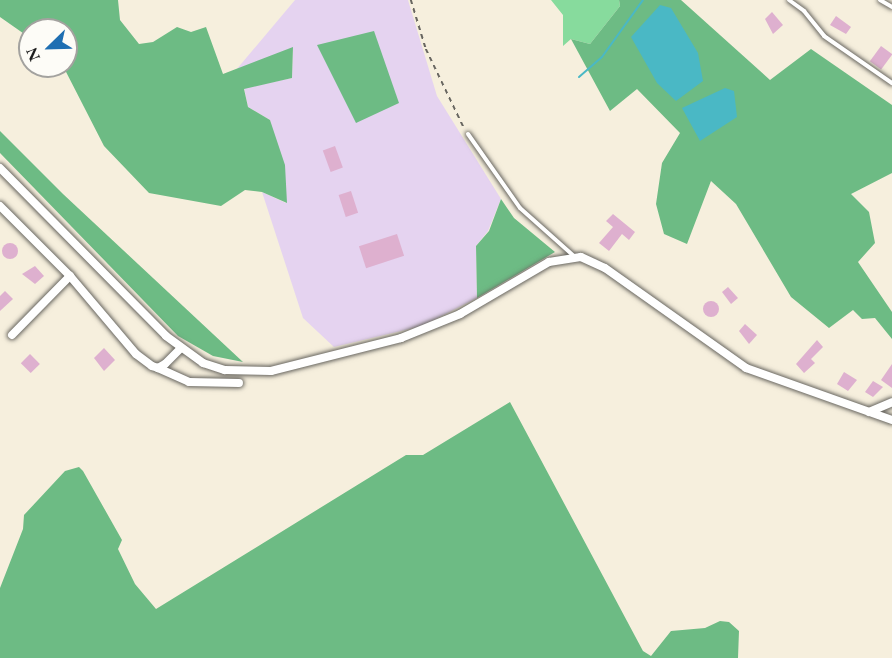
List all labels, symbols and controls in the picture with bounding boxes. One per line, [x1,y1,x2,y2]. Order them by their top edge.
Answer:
north arrow [18,18,78,78]
text: N [21,44,45,65]

